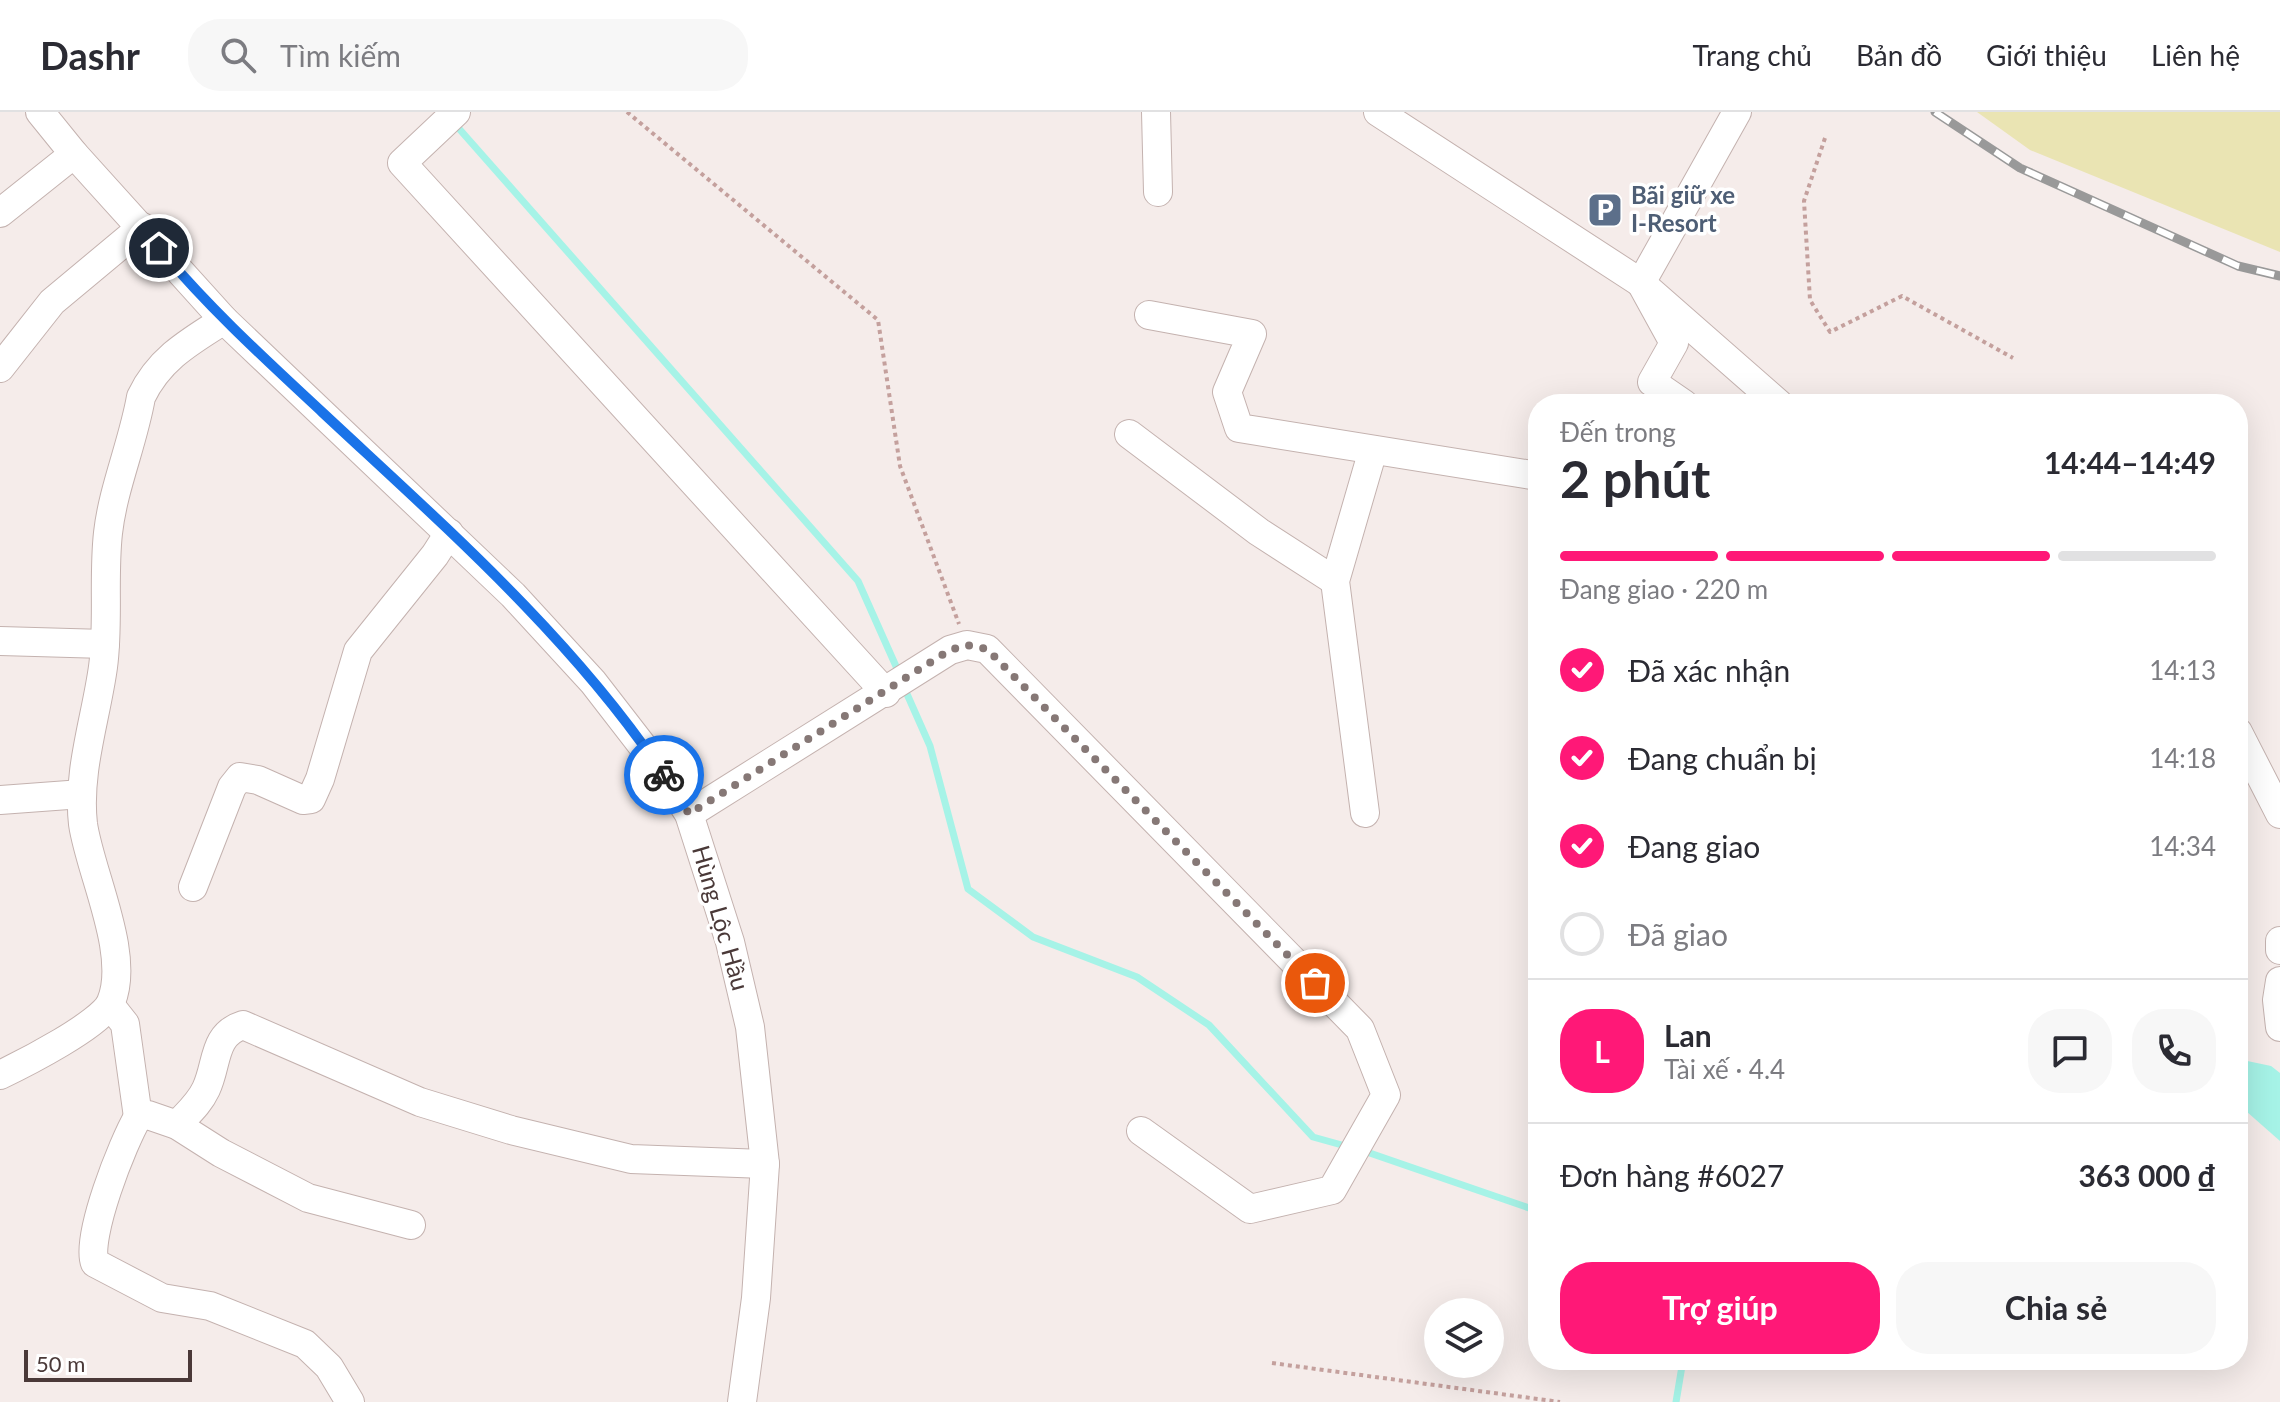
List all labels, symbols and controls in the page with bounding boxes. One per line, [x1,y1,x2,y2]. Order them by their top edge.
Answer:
search box [188,19,748,91]
text: Dashr [40,32,140,78]
icon: search [216,33,260,77]
text: Tìm kiếm [280,37,401,73]
text: Trang chủ [1693,38,1812,72]
text: Bản đồ [1856,38,1942,72]
text: Giới thiệu [1986,38,2107,72]
text: Liên hệ [2151,38,2240,72]
place label: Bãi giữ xe I-Resort [1631,180,1735,237]
parking icon: Bãi giữ xe I-Resort [1586,191,1624,229]
pin [125,214,193,282]
icon: home [137,226,181,270]
text: Đến trong [1560,416,1676,448]
text: 14:44–14:49 [2044,444,2216,480]
text: 2 phút [1560,447,1710,509]
text: Đang giao · 220 m [1560,573,1768,605]
icon: check [1560,648,1604,692]
text: Đã xác nhận [1628,652,1790,688]
text: 14:13 [2149,654,2216,686]
courier [624,735,704,815]
icon: check [1560,736,1604,780]
text: Đang chuẩn bị [1628,740,1817,776]
text: 14:18 [2149,742,2216,774]
icon: bike [642,753,686,797]
icon: check [1560,824,1604,868]
text: Đang giao [1628,828,1760,864]
text: 14:34 [2149,830,2216,862]
street label: Hùng Lộc Hầu [687,842,756,993]
text: Đã giao [1628,916,1728,952]
pin [1281,949,1349,1017]
icon: bag [1293,961,1337,1005]
button: chat [2028,1009,2112,1093]
button: phone [2132,1009,2216,1093]
text: Lan [1664,1017,1712,1053]
text: L [1594,1033,1610,1069]
text: Tài xế · 4.4 [1664,1053,1785,1085]
text: Đơn hàng #6027 [1560,1157,1784,1193]
text: 363 000 ₫ [2078,1157,2216,1193]
button: Trợ giúp [1560,1262,1880,1354]
button: Chia sẻ [1896,1262,2216,1354]
map controls [1424,1298,1504,1378]
button: layers [1424,1298,1504,1378]
scale bar [24,1346,192,1382]
text: 50 m [36,1350,85,1377]

